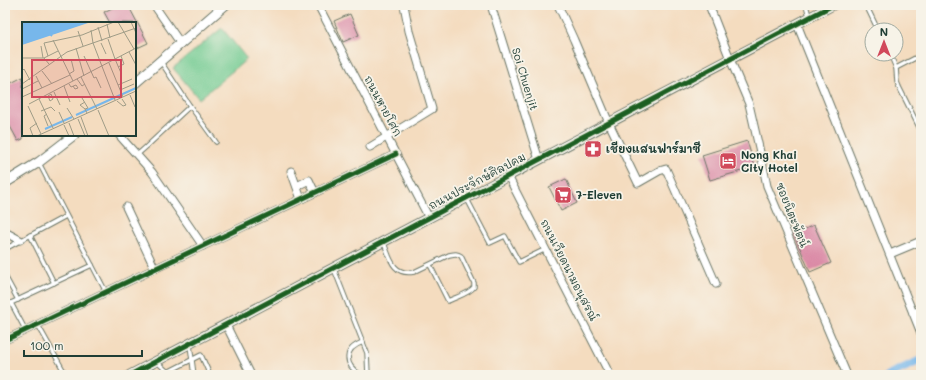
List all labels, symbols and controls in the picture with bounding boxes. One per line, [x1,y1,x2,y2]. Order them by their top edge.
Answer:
inset map [22,22,136,136]
north arrow [864,22,904,62]
text: N [880,24,888,39]
street label: Soi Chuenjit [509,46,542,112]
street label: ถนนหายโศก [361,73,406,139]
pharmacy icon: เชียงแสนฟาร์มาซี [583,139,603,159]
place label: เชียงแสนฟาร์มาซี [606,140,701,156]
place label: Nong Khai City Hotel [741,147,798,175]
street label: ถนนประจักษ์ศิลปคม [425,148,528,213]
hotel icon: Nong Khai City Hotel [718,151,738,171]
street label: ซอยนิตะพัตน์ [773,180,813,250]
supermarket icon: 7-Eleven [553,185,573,205]
place label: 7-Eleven [576,187,622,202]
street label: ถนนเวียดนามอนุสรณ์ [535,216,602,325]
scale bar [24,332,142,358]
text: 100 m [30,337,64,353]

